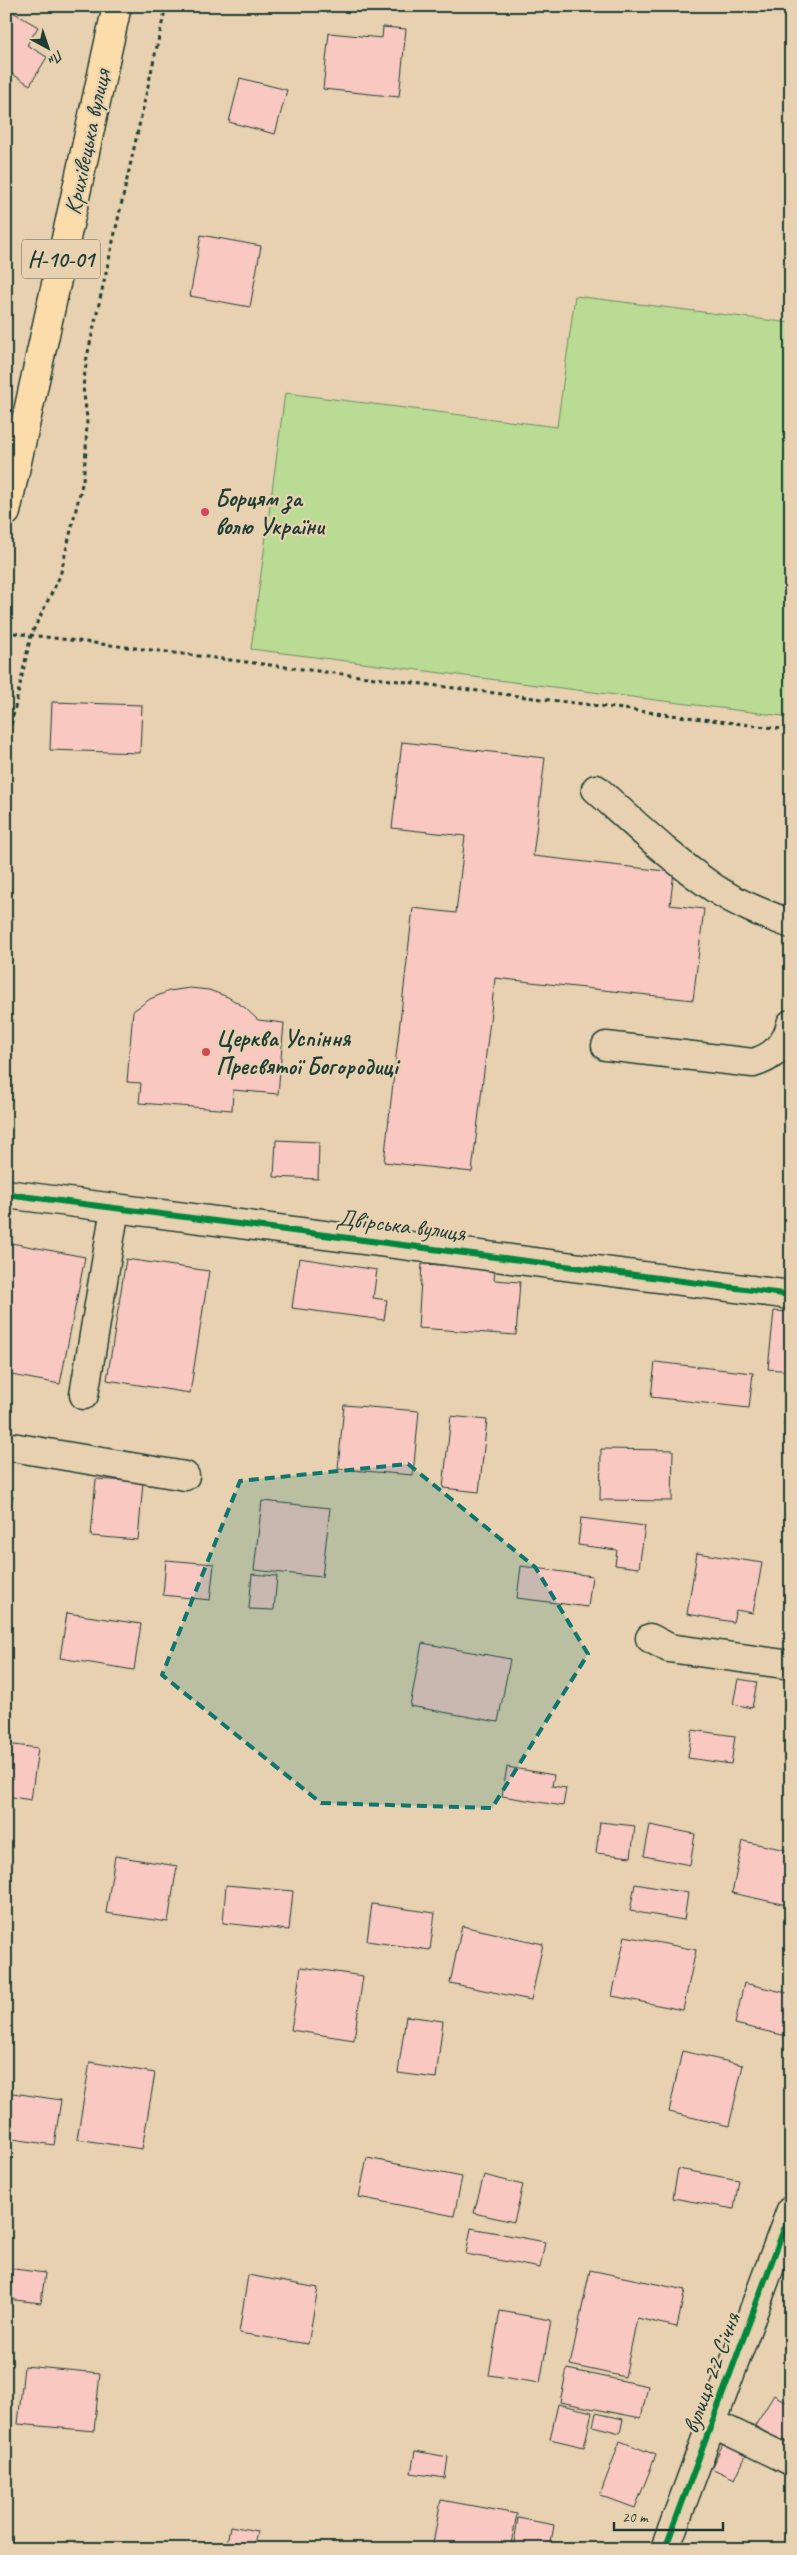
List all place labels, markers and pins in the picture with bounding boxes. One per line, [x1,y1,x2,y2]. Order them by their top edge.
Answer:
place label: Борцям за волю України [215,483,326,541]
marker: Борцям за волю України [199,506,211,518]
place label: Церква Успіння Пресвятої Богородиці [216,1023,401,1081]
marker: Церква Успіння Пресвятої Богородиці [200,1046,212,1058]

